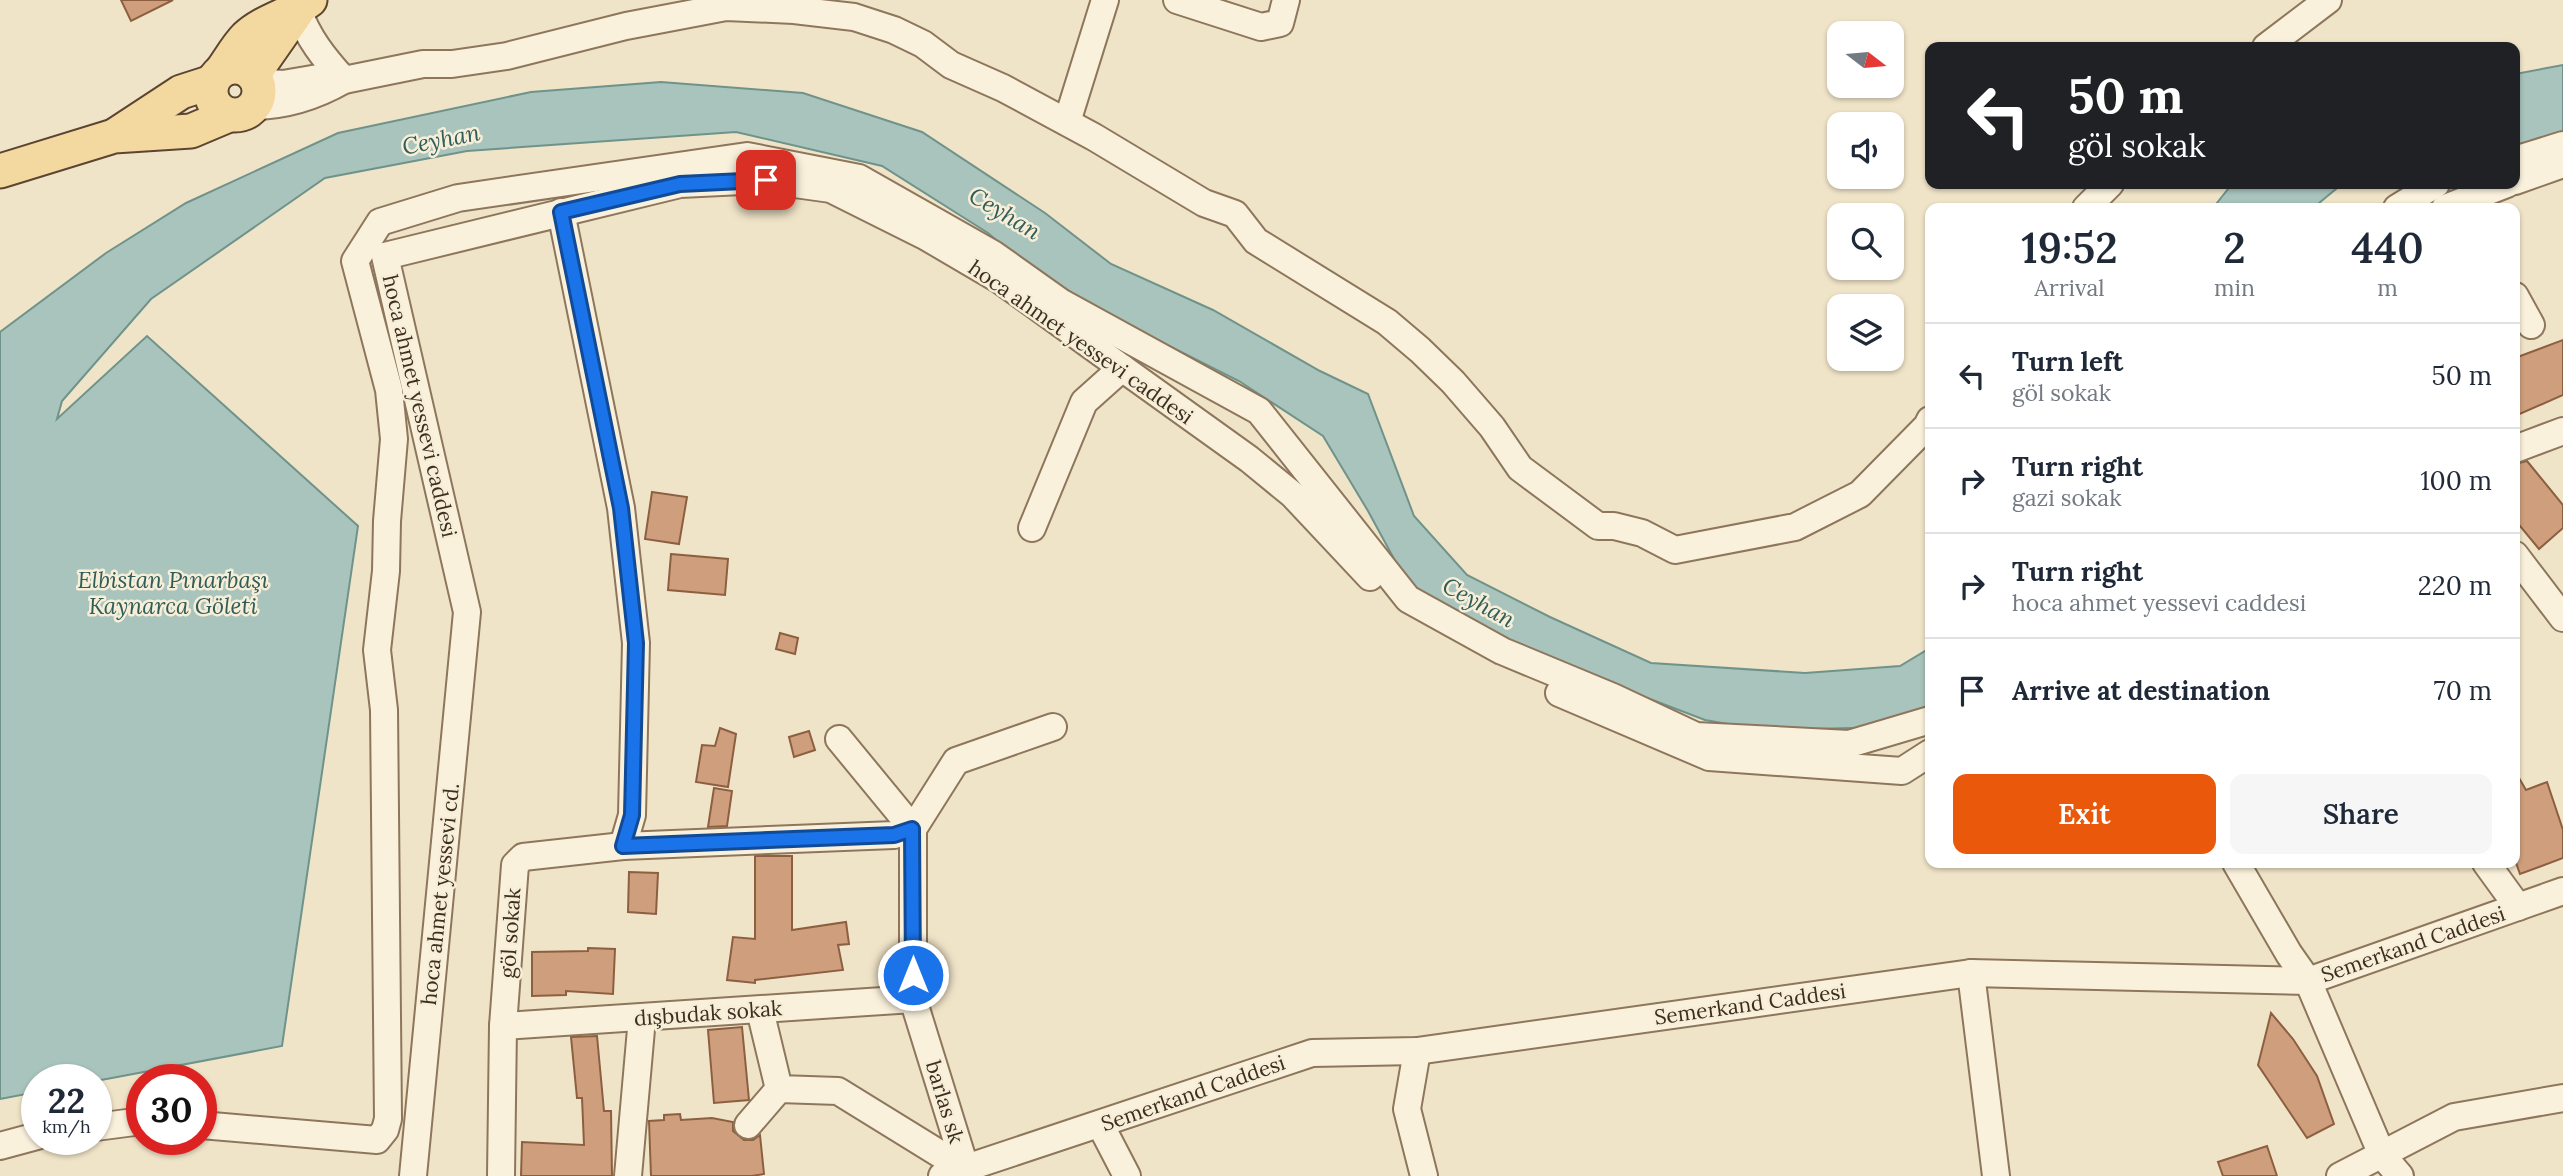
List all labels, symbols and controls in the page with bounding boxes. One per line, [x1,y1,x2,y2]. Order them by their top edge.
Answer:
north arrow [1827,21,1904,98]
map controls [1827,21,1904,371]
text: 50 m [2068,64,2184,126]
icon: left [1953,70,2044,161]
button: sound [1827,112,1904,189]
water label: Ceyhan [400,117,482,161]
text: göl sokak [2068,125,2206,166]
pin [736,150,796,210]
icon: arrive [747,161,785,199]
water label: Ceyhan [964,180,1046,246]
button: search [1827,203,1904,280]
text: 19:52 [2021,221,2118,275]
text: 2 [2223,221,2246,275]
text: 440 [2351,221,2424,275]
street label: hoca ahmet yessevi caddesi [963,254,1199,430]
street label: hoca ahmet yessevi caddesi [377,272,463,540]
text: Arrival [2034,273,2105,302]
text: min [2214,273,2255,302]
text: m [2377,273,2398,302]
button: layers [1827,294,1904,371]
text: Turn left [2012,345,2123,378]
icon: left [1953,357,1991,395]
text: 50 m [2432,359,2492,392]
text: göl sokak [2012,378,2111,407]
text: Turn right [2012,450,2143,483]
icon: right [1953,462,1991,500]
text: 100 m [2420,464,2492,497]
text: gazi sokak [2012,483,2122,512]
text: Turn right [2012,555,2143,588]
water label: Elbistan Pınarbaşı Kaynarca Göleti [78,565,269,620]
icon: right [1953,567,1991,605]
text: 220 m [2418,569,2492,602]
water label: Ceyhan [1438,570,1520,634]
text: hoca ahmet yessevi caddesi [2012,588,2306,617]
icon: arrive [1953,672,1991,710]
text: Arrive at destination [2012,674,2270,707]
text: 70 m [2434,674,2492,707]
button: Exit [1953,774,2216,854]
button: Share [2230,774,2492,854]
street label: hoca ahmet yessevi cd. [415,782,465,1006]
street label: göl sokak [493,886,527,979]
street label: Semerkand Caddesi [2317,900,2509,988]
position arrow [876,938,950,1012]
street label: Semerkand Caddesi [1653,977,1848,1031]
street label: dışbudak sokak [633,994,784,1032]
street label: Semerkand Caddesi [1097,1049,1289,1137]
street label: barlas sk [920,1057,971,1147]
speed limit sign: 30 [126,1064,217,1155]
text: 22 [48,1078,85,1123]
text: km/h [42,1115,91,1138]

